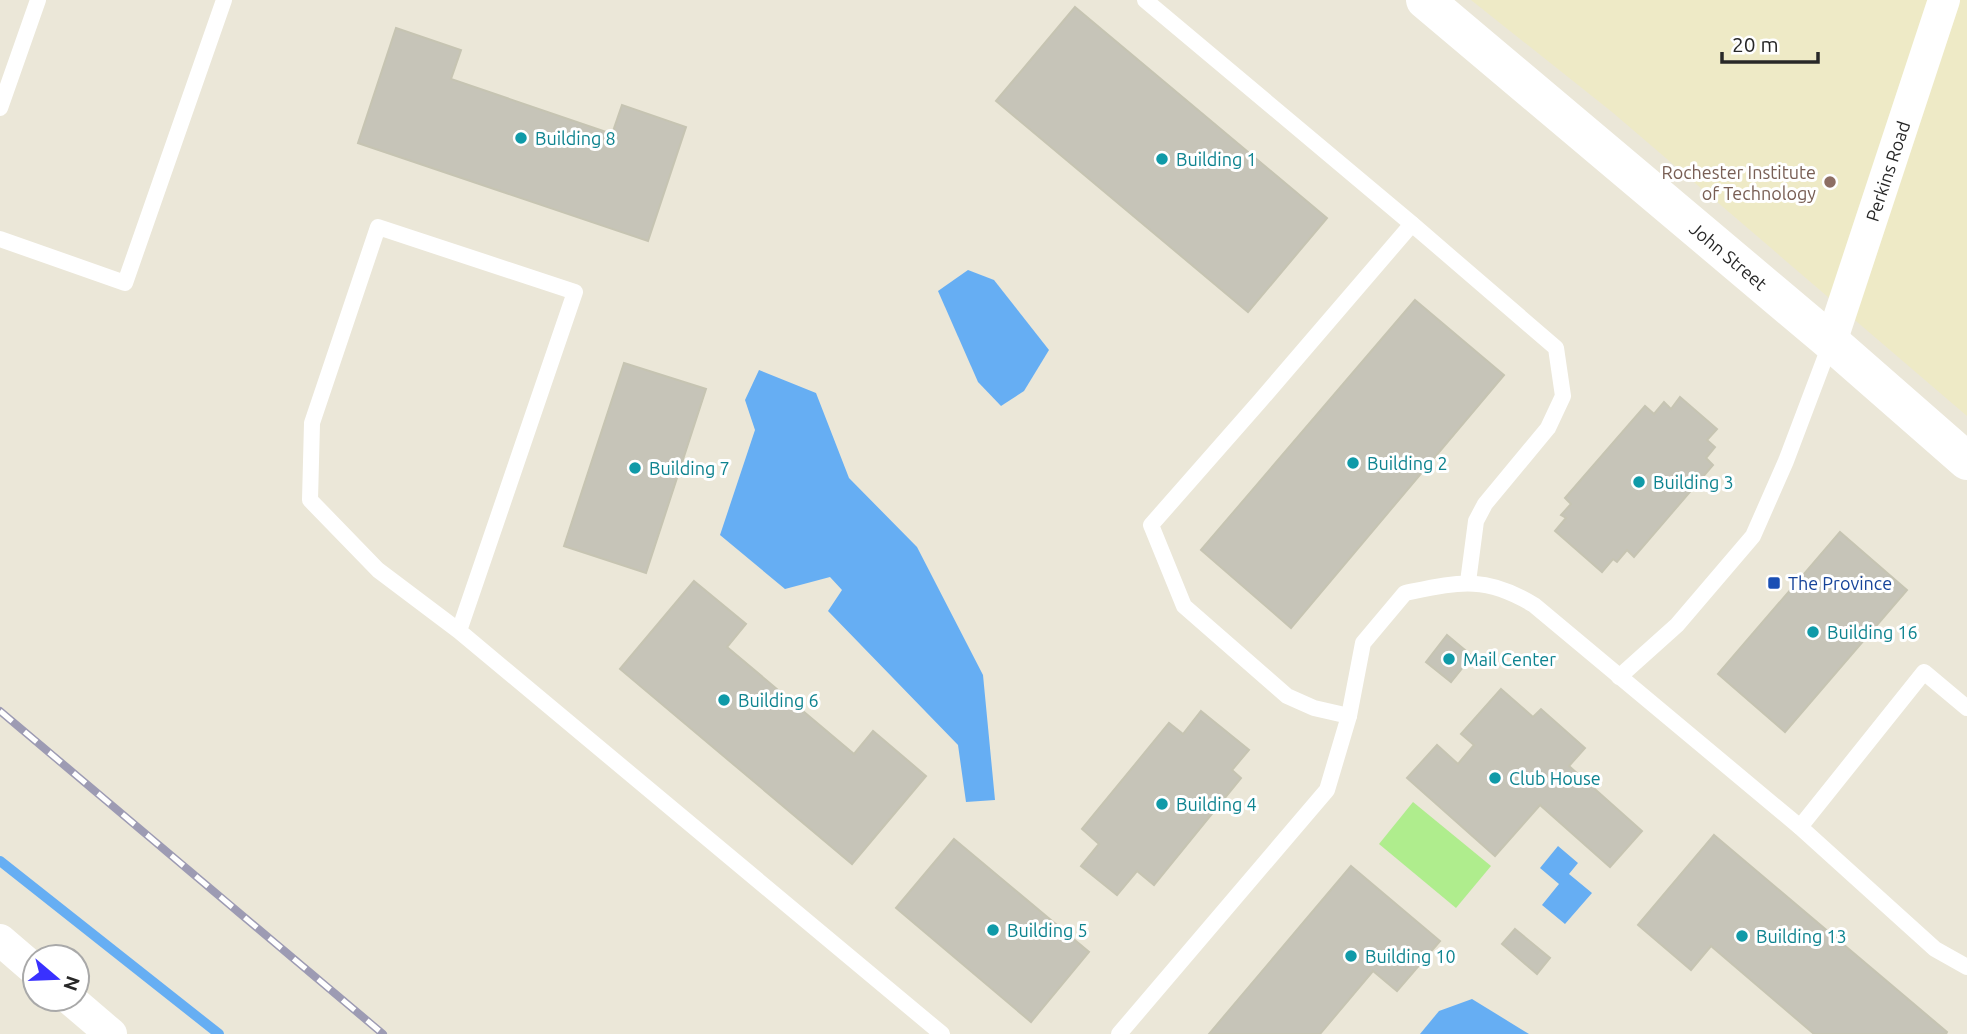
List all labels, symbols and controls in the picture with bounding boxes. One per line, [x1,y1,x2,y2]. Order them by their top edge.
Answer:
scale bar [1722,21,1818,65]
text: 20 m [1732,32,1779,56]
street label: Perkins Road [1862,118,1913,224]
place label: Building 8 [535,128,616,148]
marker: Building 8 [513,130,529,146]
place label: Building 1 [1176,149,1257,169]
marker: Building 1 [1154,151,1170,167]
place label: Rochester Institute of Technology [1662,162,1816,203]
marker: Rochester Institute of Technology [1822,174,1838,190]
street label: John Street [1686,218,1771,294]
place label: Building 2 [1367,453,1448,473]
marker: Building 2 [1345,455,1361,471]
place label: Building 7 [649,458,730,478]
marker: Building 7 [627,460,643,476]
place label: Building 3 [1653,472,1734,492]
marker: Building 3 [1631,474,1647,490]
place label: The Province [1788,573,1892,593]
marker: The Province [1766,575,1782,591]
place label: Building 16 [1827,622,1918,642]
marker: Building 16 [1805,624,1821,640]
place label: Mail Center [1463,649,1556,669]
marker: Mail Center [1441,651,1457,667]
place label: Building 6 [738,690,819,710]
marker: Building 6 [716,692,732,708]
place label: Club House [1509,768,1601,788]
marker: Club House [1487,770,1503,786]
place label: Building 4 [1176,794,1257,814]
marker: Building 4 [1154,796,1170,812]
place label: Building 5 [1007,920,1088,940]
marker: Building 5 [985,922,1001,938]
place label: Building 13 [1756,926,1847,946]
marker: Building 13 [1734,928,1750,944]
north arrow [21,943,91,1013]
place label: Building 10 [1365,946,1456,966]
marker: Building 10 [1343,948,1359,964]
text: N [59,973,85,994]

